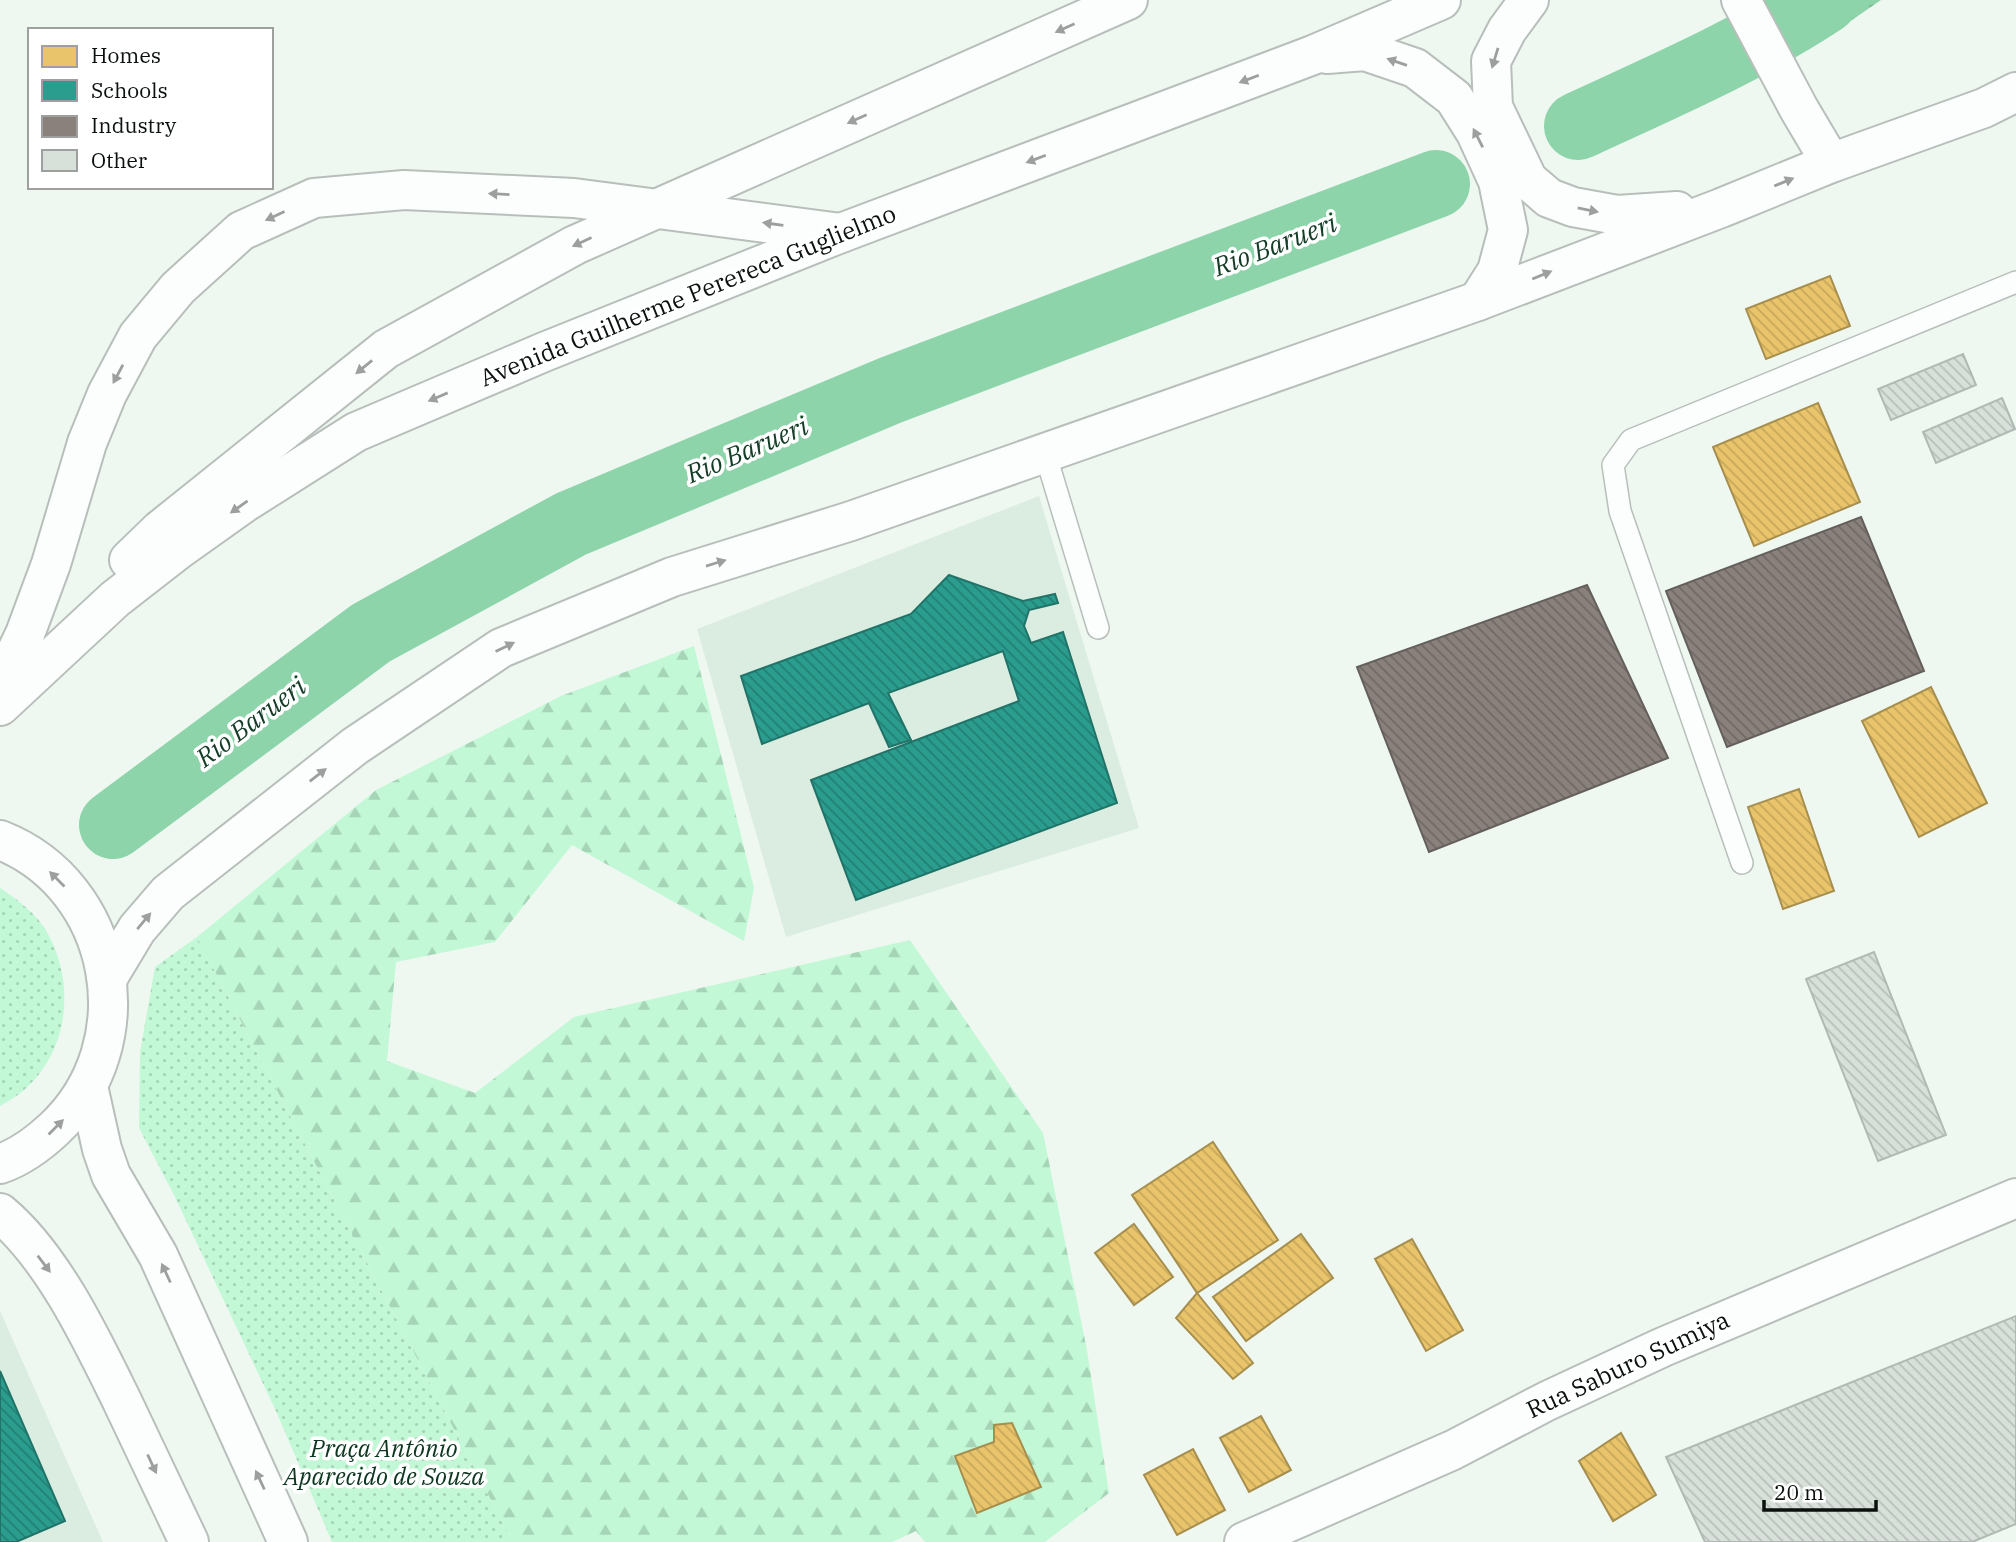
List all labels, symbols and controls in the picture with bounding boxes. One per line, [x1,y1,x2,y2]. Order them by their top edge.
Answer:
one-way arrow [1055,22,1075,34]
legend [28,28,273,189]
text: Homes [91,41,161,69]
one-way arrow [1489,48,1499,69]
one-way arrow [1386,56,1407,67]
one-way arrow [1238,74,1259,85]
text: Schools [91,76,168,104]
text: Industry [91,111,177,139]
one-way arrow [846,113,867,124]
one-way arrow [1473,128,1484,148]
text: Other [91,146,148,174]
one-way arrow [1026,154,1047,165]
one-way arrow [1773,176,1794,187]
one-way arrow [487,189,509,200]
street label: Avenida Guilherme Perereca Guglielmo [475,197,900,393]
water label: Rio Barueri [1207,205,1341,283]
one-way arrow [1577,205,1599,216]
one-way arrow [265,210,285,222]
one-way arrow [762,218,784,229]
one-way arrow [572,236,592,248]
one-way arrow [1531,270,1552,281]
one-way arrow [355,359,373,374]
one-way arrow [112,364,124,383]
one-way arrow [427,392,448,403]
water label: Rio Barueri [679,408,813,490]
one-way arrow [230,500,248,514]
one-way arrow [706,558,727,568]
one-way arrow [495,641,515,653]
water label: Rio Barueri [188,669,312,774]
one-way arrow [308,768,326,783]
one-way arrow [49,871,65,887]
one-way arrow [136,912,152,930]
one-way arrow [47,1119,64,1135]
one-way arrow [37,1255,52,1273]
one-way arrow [160,1263,172,1283]
street label: Rua Saburo Sumiya [1521,1303,1734,1425]
park label: Praça Antônio Aparecido de Souza [282,1432,484,1492]
one-way arrow [146,1454,158,1474]
scale bar [1764,1468,1876,1512]
one-way arrow [254,1470,266,1490]
text: 20 m [1774,1478,1824,1506]

